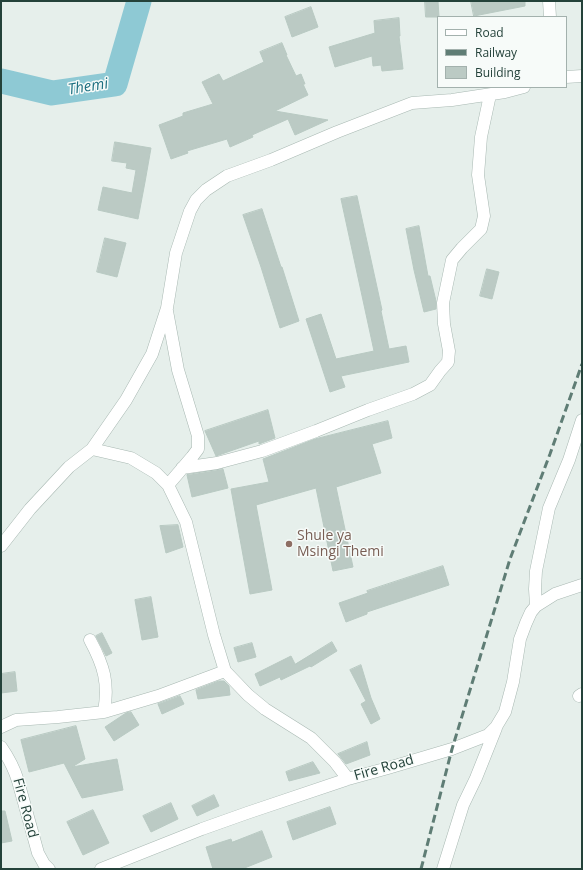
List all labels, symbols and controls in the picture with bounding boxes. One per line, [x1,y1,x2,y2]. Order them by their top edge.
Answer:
legend [437,16,567,88]
text: Road [475,24,504,41]
text: Railway [475,44,517,61]
text: Building [475,64,520,81]
water label: Themi [67,75,109,99]
place label: Shule ya Msingi Themi [297,528,384,560]
marker: Shule ya Msingi Themi [284,539,294,549]
street label: Fire Road [352,751,416,785]
street label: Fire Road [9,776,41,840]

